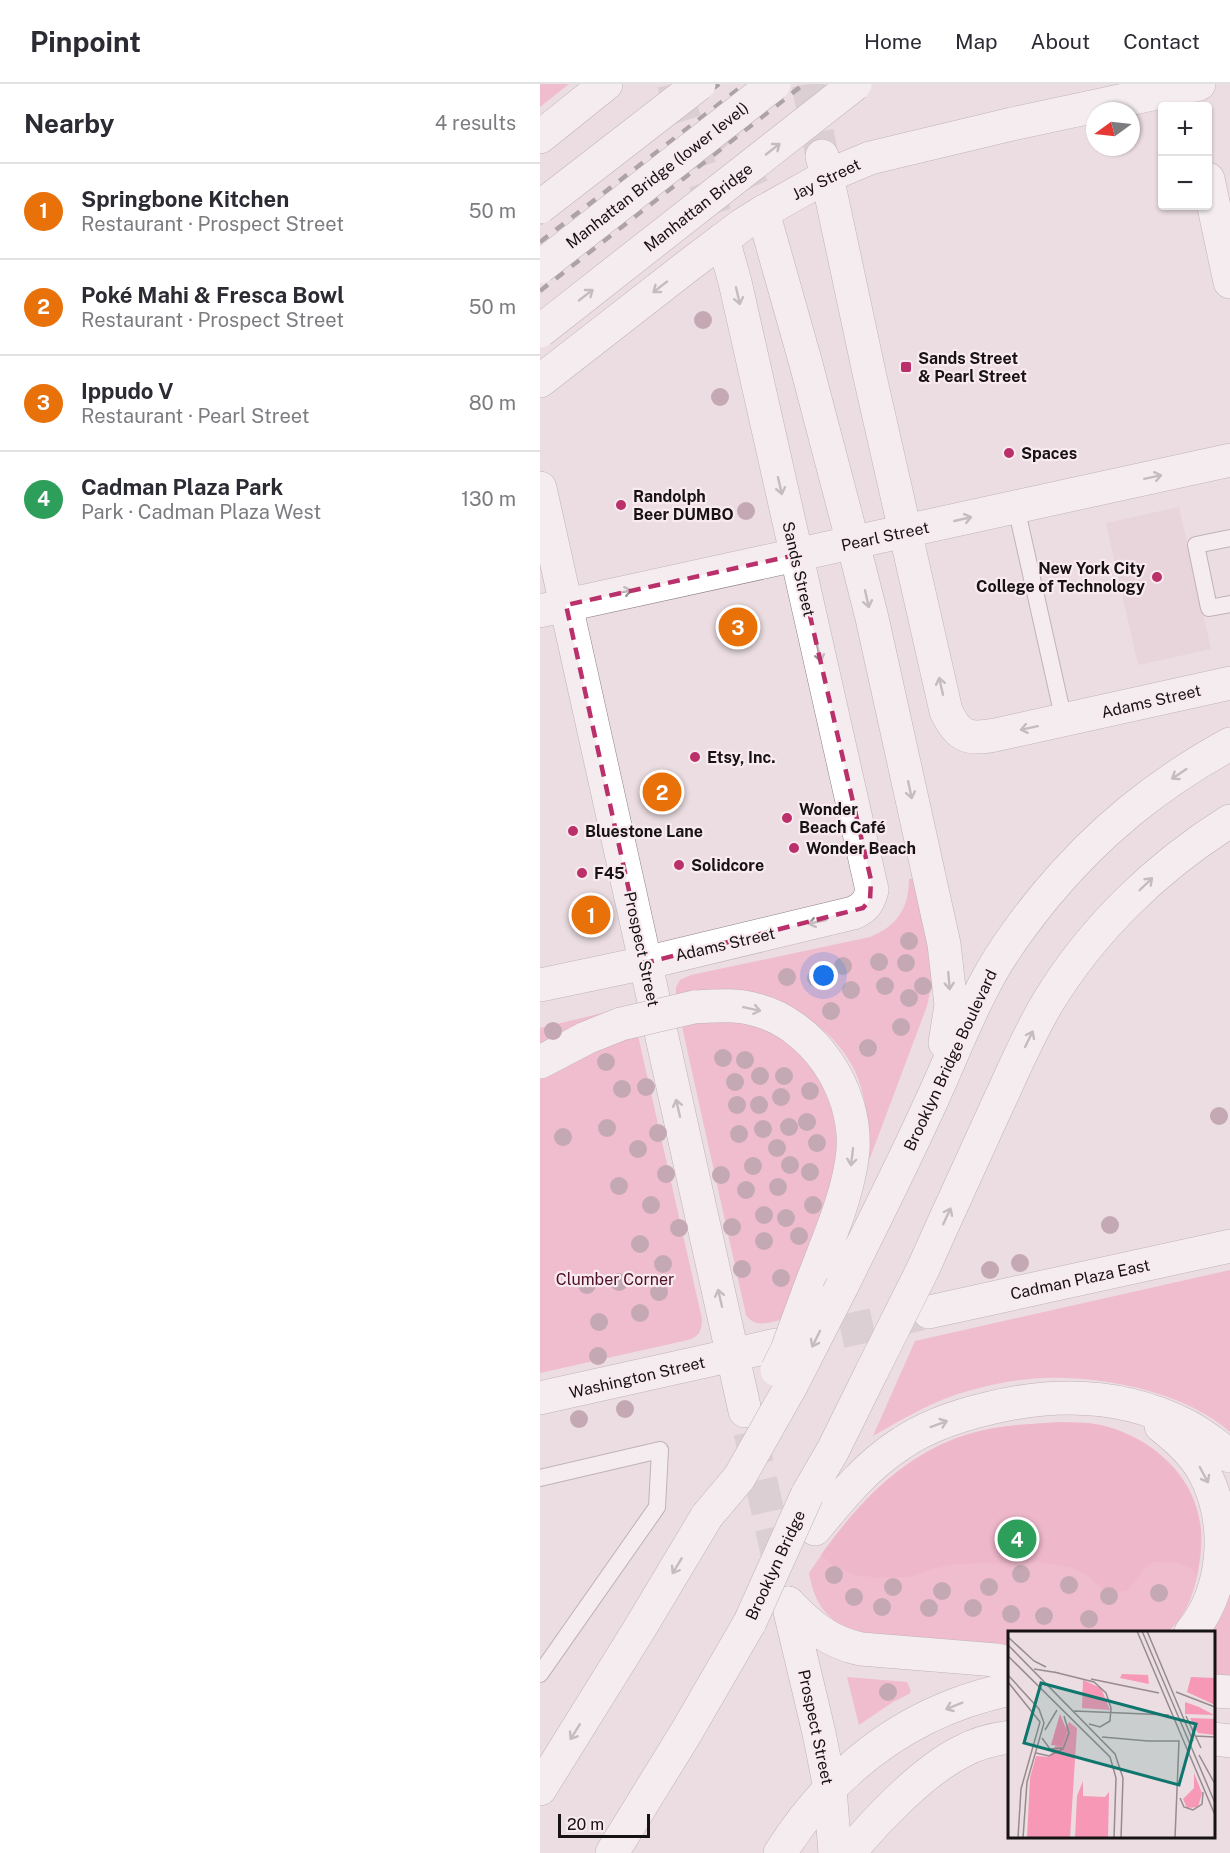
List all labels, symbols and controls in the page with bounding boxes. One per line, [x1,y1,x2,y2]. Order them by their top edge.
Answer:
text: Pinpoint [30,25,141,58]
text: Home [864,29,922,54]
text: Map [955,29,998,54]
text: About [1031,29,1090,54]
text: Contact [1123,29,1200,54]
street label: Manhattan Bridge (lower level) [562,98,752,252]
north arrow [1086,102,1140,156]
map controls [1158,102,1212,210]
button: + [1158,102,1212,156]
text: Nearby [24,108,114,139]
text: 4 results [435,111,516,135]
one-way arrow [764,142,780,155]
street label: Jay Street [789,155,864,204]
button: − [1158,156,1212,210]
street label: Manhattan Bridge [640,159,756,255]
text: Springbone Kitchen [81,186,289,212]
text: 1 [39,199,48,223]
text: 50 m [469,199,516,223]
text: Restaurant · Prospect Street [81,212,344,236]
one-way arrow [652,281,668,294]
text: Poké Mahi & Fresca Bowl [81,282,344,308]
one-way arrow [732,286,744,305]
one-way arrow [578,288,594,301]
text: 2 [37,295,50,319]
text: 50 m [469,295,516,319]
text: Restaurant · Prospect Street [81,308,344,332]
place label: Sands Street & Pearl Street [918,349,1027,386]
marker: Sands Street & Pearl Street [899,360,913,374]
text: Ippudo V [81,378,174,404]
text: 3 [37,391,50,415]
text: 80 m [469,391,516,415]
text: Restaurant · Pearl Street [81,404,309,428]
place label: Spaces [1021,444,1077,463]
marker: Spaces [1002,446,1016,460]
one-way arrow [1143,471,1163,482]
text: Cadman Plaza Park [81,474,283,500]
one-way arrow [775,476,787,495]
text: 4 [37,487,50,511]
text: 130 m [461,487,516,511]
place label: Randolph Beer DUMBO [633,487,734,524]
marker: Randolph Beer DUMBO [614,498,628,512]
text: Park · Cadman Plaza West [81,500,321,524]
one-way arrow [953,513,972,524]
street label: Pearl Street [839,518,931,555]
street label: Sands Street [778,520,819,618]
place label: New York City College of Technology [976,559,1145,596]
marker: New York City College of Technology [1150,570,1164,584]
one-way arrow [613,586,632,598]
one-way arrow [862,590,874,609]
pin: 3 [718,604,758,650]
one-way arrow [814,643,825,662]
one-way arrow [934,677,946,696]
street label: Adams Street [1099,681,1203,722]
one-way arrow [1020,723,1040,734]
place label: Etsy, Inc. [707,748,775,767]
marker: Etsy, Inc. [688,750,702,764]
one-way arrow [1172,768,1188,780]
pin: 2 [642,770,682,814]
one-way arrow [905,779,916,799]
place label: Wonder Beach Café [799,800,886,837]
marker: Wonder Beach Café [780,811,794,825]
place label: Bluestone Lane [585,822,703,841]
marker: Bluestone Lane [566,824,580,838]
place label: Wonder Beach [806,839,916,858]
marker: Wonder Beach [787,841,801,855]
place label: Solidcore [691,856,764,875]
marker: Solidcore [672,858,686,872]
place label: F45 [594,864,625,883]
marker: F45 [575,866,589,880]
one-way arrow [1139,877,1154,891]
street label: Prospect Street [620,890,663,1008]
pin: 1 [572,892,610,938]
one-way arrow [808,916,827,928]
street label: Adams Street [673,924,777,965]
your location [809,961,838,990]
street label: Brooklyn Bridge Boulevard [900,966,1001,1154]
one-way arrow [944,970,955,990]
one-way arrow [742,1004,761,1016]
one-way arrow [1024,1030,1035,1048]
one-way arrow [671,1099,683,1118]
one-way arrow [846,1147,857,1166]
one-way arrow [942,1207,954,1225]
street label: Cadman Plaza East [1009,1255,1152,1304]
park label: Clumber Corner [556,1270,674,1289]
one-way arrow [714,1289,726,1308]
one-way arrow [810,1329,821,1347]
street label: Washington Street [567,1353,707,1402]
one-way arrow [929,1418,948,1429]
one-way arrow [1198,1466,1210,1483]
street label: Brooklyn Bridge [742,1507,809,1623]
pin: 4 [998,1516,1036,1562]
one-way arrow [670,1557,682,1574]
inset map [1008,1631,1215,1838]
street label: Prospect Street [794,1668,837,1786]
one-way arrow [945,1701,963,1712]
one-way arrow [568,1723,580,1740]
scale bar [558,1811,650,1838]
text: 20 m [567,1815,604,1834]

